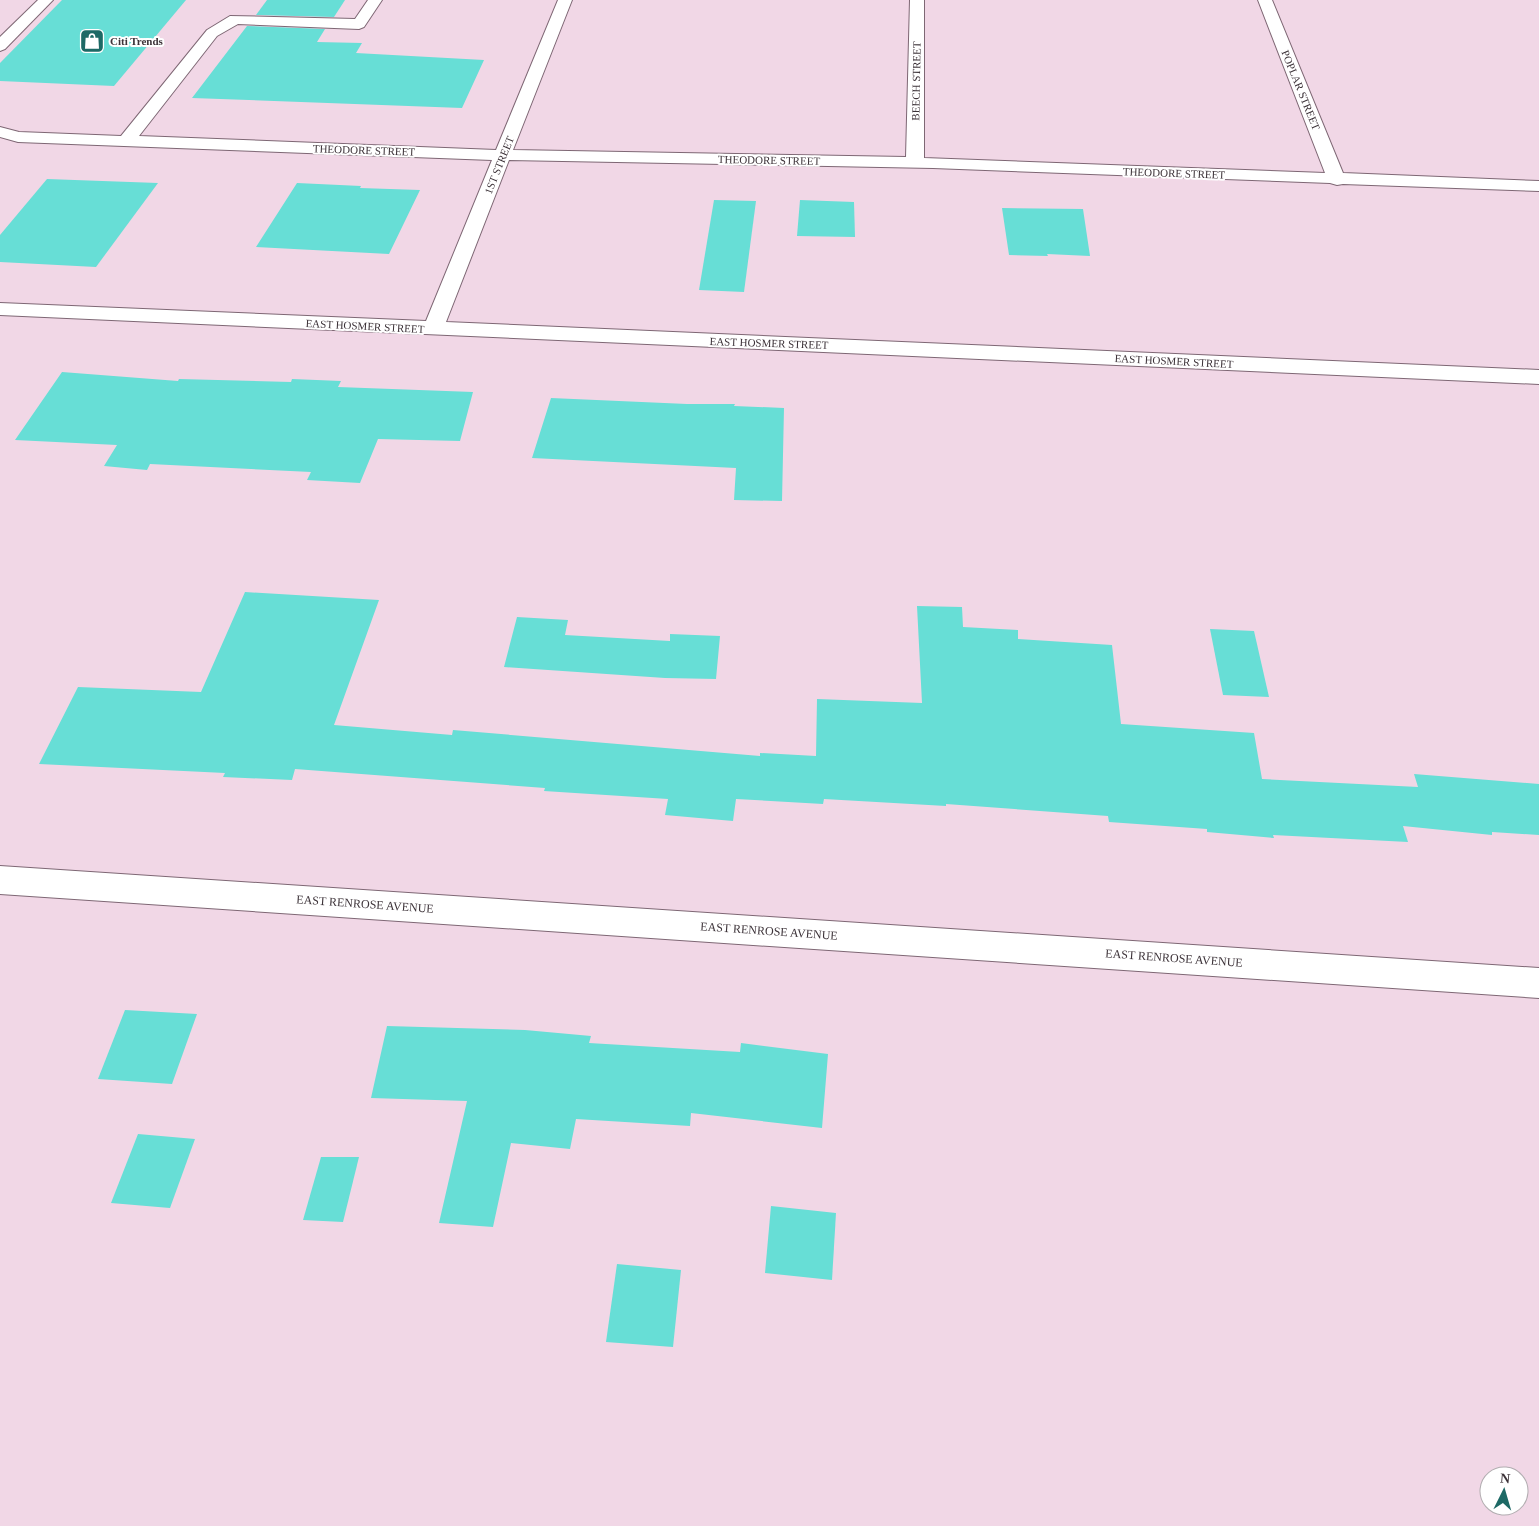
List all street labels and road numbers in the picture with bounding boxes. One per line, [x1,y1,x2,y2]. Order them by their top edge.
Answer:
street label: BEECH STREET [909,41,923,121]
street label: POPLAR STREET [1279,48,1323,132]
street label: 1ST STREET [482,134,516,196]
street label: THEODORE STREET [313,142,416,158]
street label: THEODORE STREET [718,153,821,167]
street label: THEODORE STREET [1123,165,1226,181]
street label: EAST HOSMER STREET [305,317,425,335]
street label: EAST HOSMER STREET [709,335,829,351]
street label: EAST HOSMER STREET [1114,352,1234,370]
street label: EAST RENROSE AVENUE [296,892,434,916]
street label: EAST RENROSE AVENUE [700,919,838,943]
street label: EAST RENROSE AVENUE [1105,946,1243,970]

